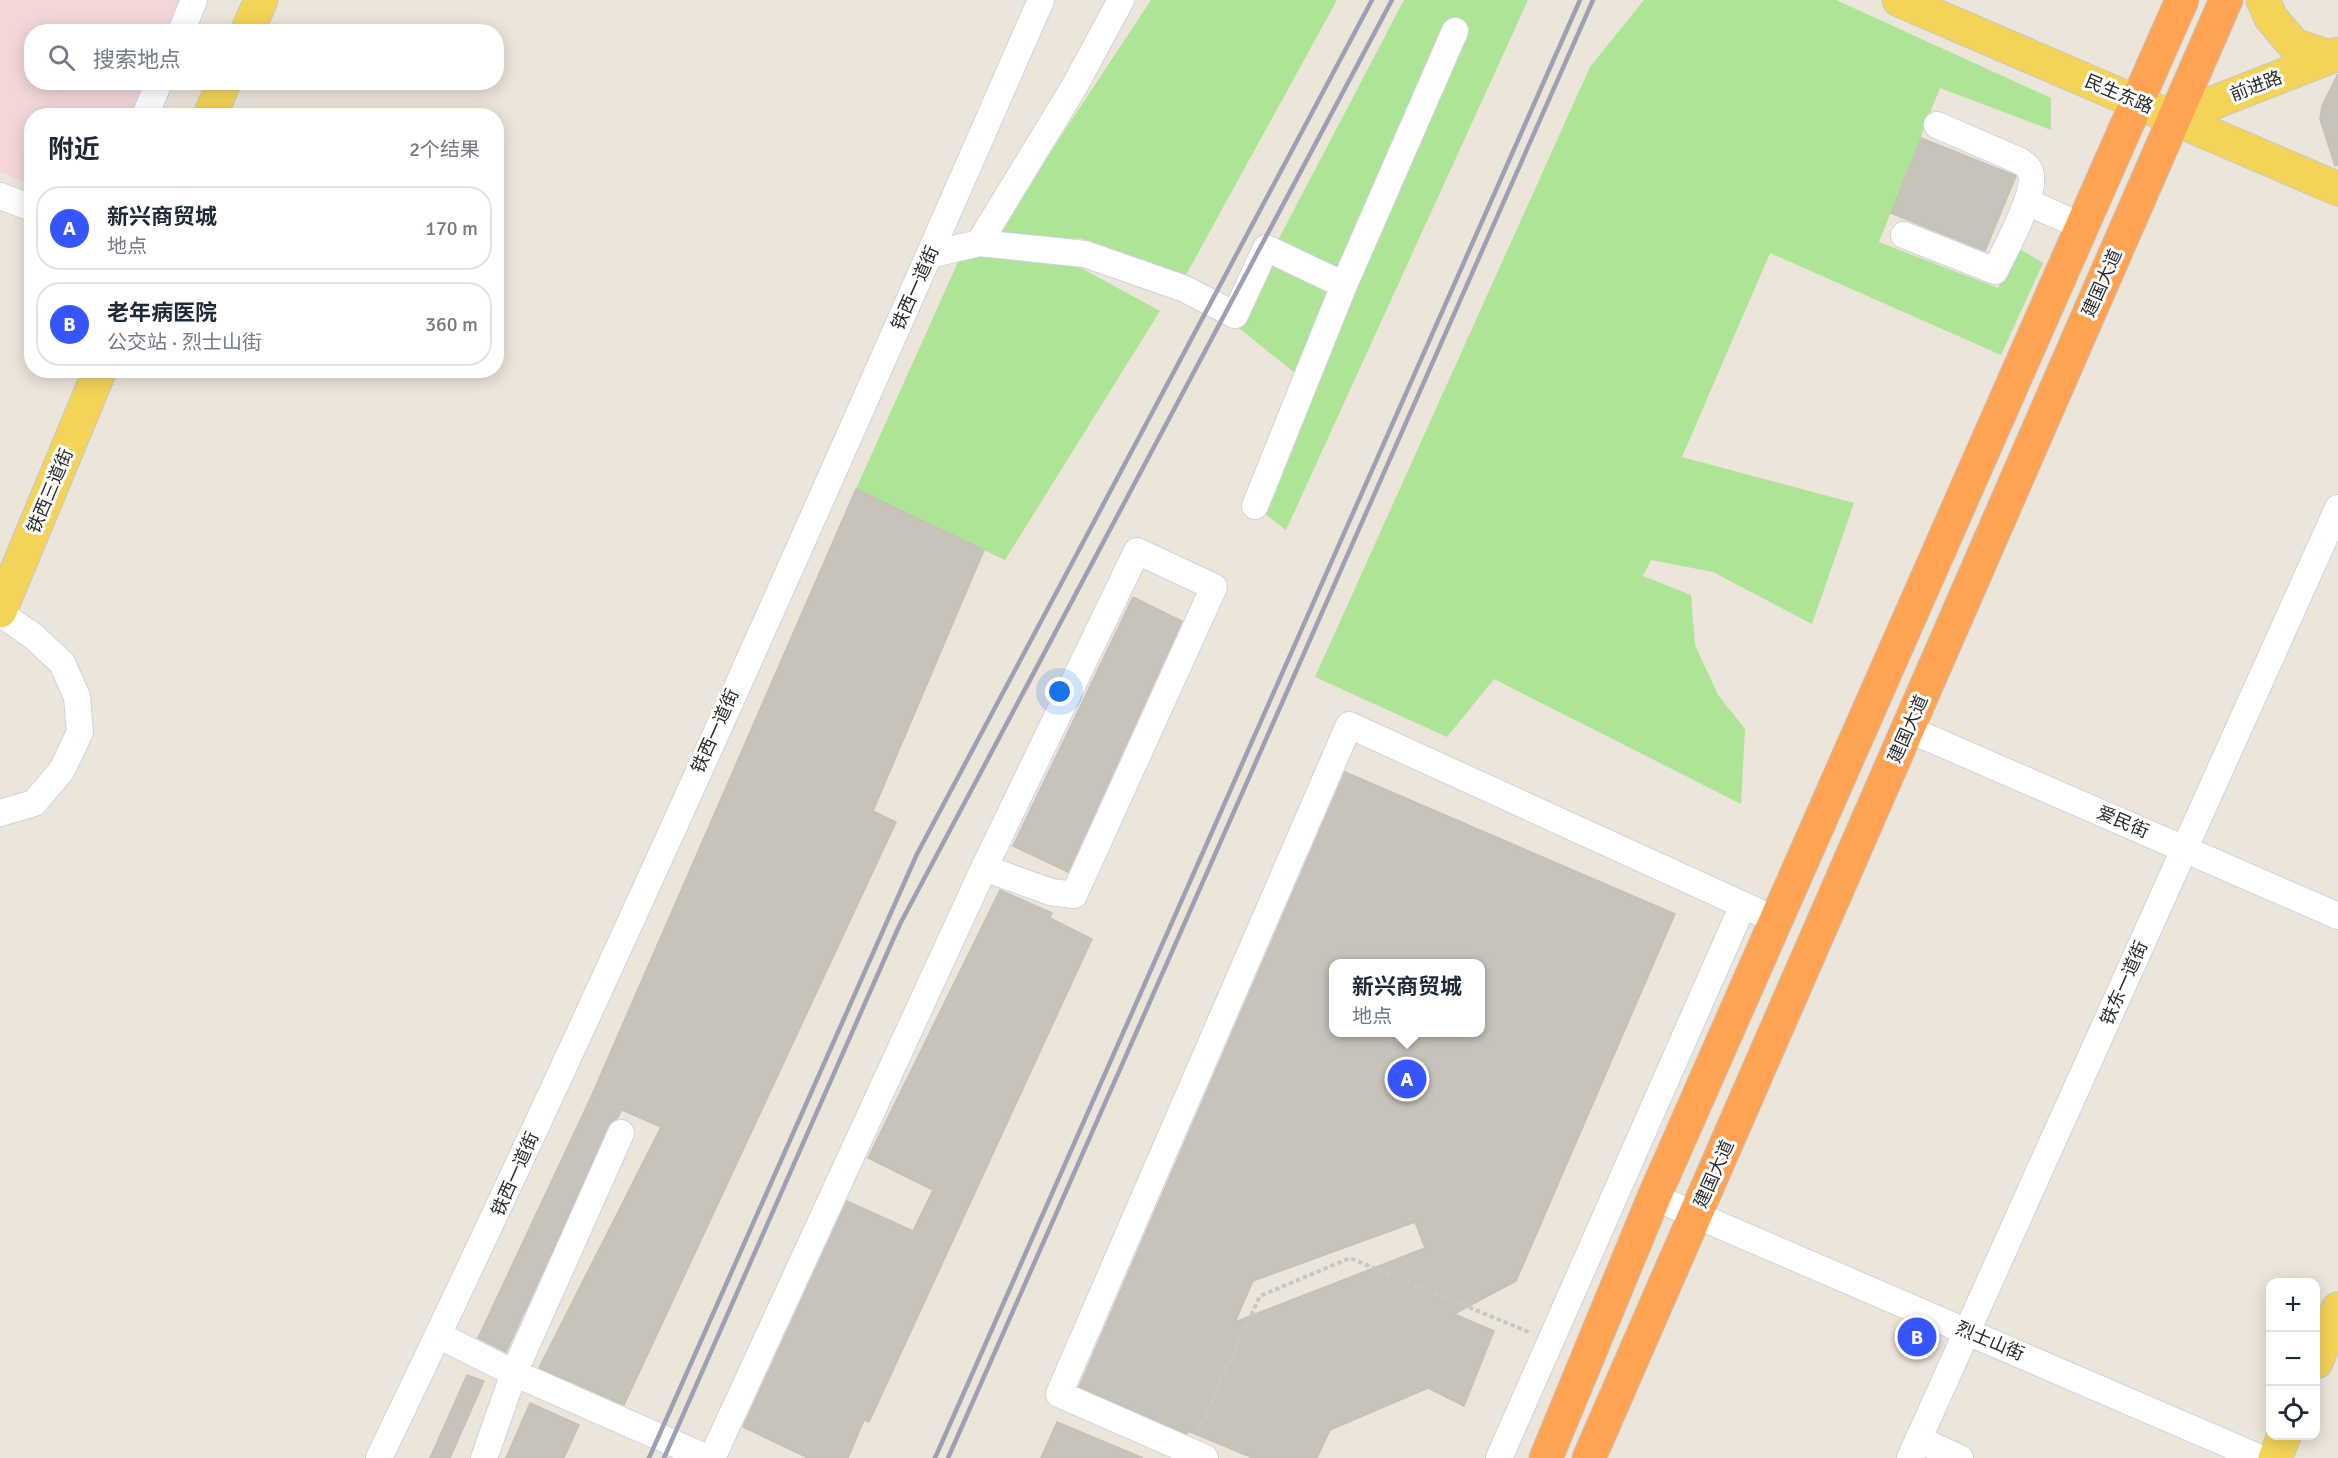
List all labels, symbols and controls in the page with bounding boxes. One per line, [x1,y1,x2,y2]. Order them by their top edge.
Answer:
search box [24,24,504,90]
icon: search [45,41,78,74]
text: 搜索地点 [93,46,181,73]
street label: 前进路 [2227,66,2285,106]
street label: 民生东路 [2082,70,2156,118]
text: 附近 [48,134,100,166]
text: 2个结果 [409,137,480,162]
text: 新兴商贸城 [107,203,217,230]
text: A [63,216,76,241]
text: 170 m [425,216,478,241]
text: 地点 [107,234,147,259]
street label: 铁西一道街 [887,242,943,334]
street label: 建国大道 [2077,246,2127,320]
text: 老年病医院 [107,299,217,326]
text: B [63,312,76,337]
text: 360 m [425,312,478,337]
text: 公交站 · 烈士山街 [107,330,262,355]
street label: 铁西三道街 [22,445,78,537]
your location [1045,677,1074,706]
street label: 铁西一道街 [687,685,743,777]
street label: 建国大道 [1883,692,1933,766]
street label: 爱民街 [2094,801,2152,843]
street label: 铁东一道街 [2096,937,2152,1029]
popup [1329,959,1485,1037]
text: 新兴商贸城 [1352,973,1462,1000]
text: 地点 [1352,1004,1392,1029]
pin: A [1388,1056,1426,1102]
street label: 铁西一道街 [487,1128,543,1220]
street label: 建国大道 [1689,1137,1739,1211]
map controls [2266,1278,2320,1440]
button: + [2266,1278,2320,1332]
pin: B [1898,1314,1936,1360]
street label: 烈士山街 [1953,1317,2027,1365]
button: − [2266,1332,2320,1386]
button: locate [2266,1386,2320,1440]

